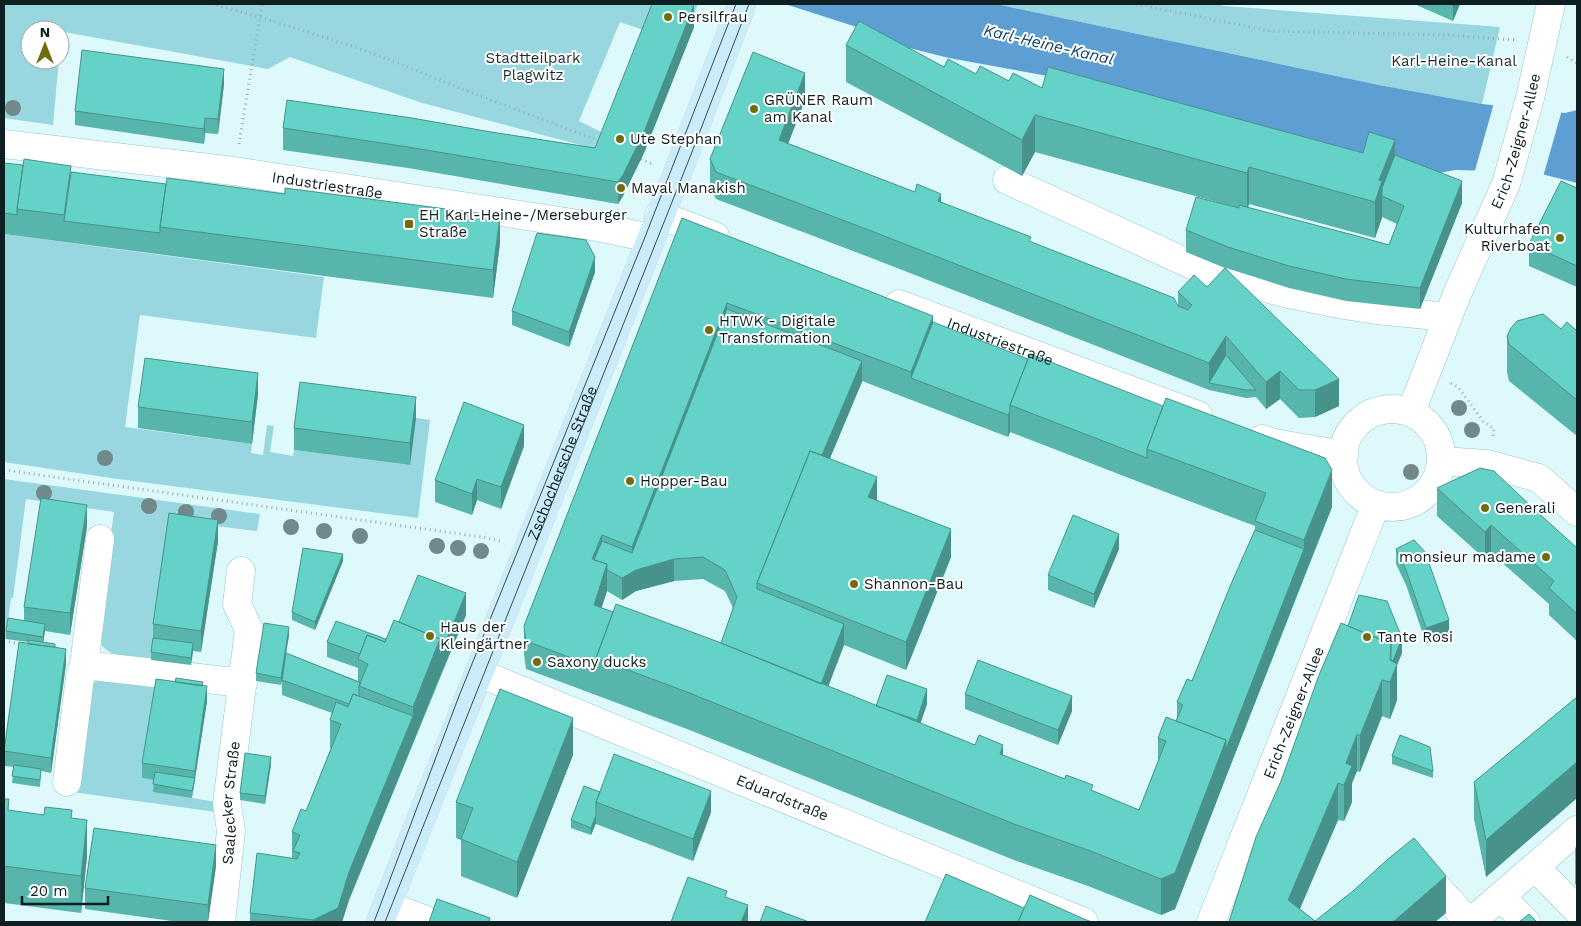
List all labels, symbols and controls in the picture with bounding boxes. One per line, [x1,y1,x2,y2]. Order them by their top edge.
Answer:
place label: Persilfrau [678,8,748,26]
marker: Persilfrau [662,11,674,23]
north arrow [20,20,70,70]
water label: Karl-Heine-Kanal [982,20,1116,69]
text: N [40,24,50,40]
park label: Stadtteilpark Plagwitz [485,49,581,84]
park label: Karl-Heine-Kanal [1391,52,1517,70]
street label: Erich-Zeigner-Allee [1487,72,1544,212]
place label: GRÜNER Raum am Kanal [764,91,873,126]
marker: GRÜNER Raum am Kanal [748,103,760,115]
place label: Ute Stephan [630,130,722,148]
marker: Ute Stephan [614,133,626,145]
street label: Industriestraße [271,168,384,203]
place label: Mayal Manakish [631,179,746,197]
marker: Mayal Manakish [615,182,627,194]
place label: EH Karl-Heine-/Merseburger Straße [419,206,627,241]
marker: EH Karl-Heine-/Merseburger Straße [403,218,415,230]
place label: Kulturhafen Riverboat [1464,220,1551,255]
marker: Kulturhafen Riverboat [1554,232,1566,244]
place label: HTWK - Digitale Transformation [719,312,836,347]
street label: Industriestraße [945,314,1056,369]
marker: HTWK - Digitale Transformation [703,324,715,336]
street label: Zschochersche Straße [524,383,601,542]
place label: Hopper-Bau [640,472,728,490]
marker: Hopper-Bau [624,475,636,487]
place label: Generali [1495,499,1555,517]
marker: Generali [1479,502,1491,514]
place label: monsieur madame [1399,548,1536,566]
marker: monsieur madame [1540,551,1552,563]
place label: Shannon-Bau [864,575,963,593]
marker: Shannon-Bau [848,578,860,590]
place label: Haus der Kleingärtner [440,618,529,653]
place label: Tante Rosi [1377,628,1453,646]
marker: Haus der Kleingärtner [424,630,436,642]
marker: Tante Rosi [1361,631,1373,643]
street label: Erich-Zeigner-Allee [1259,644,1328,781]
place label: Saxony ducks [547,653,647,671]
marker: Saxony ducks [531,656,543,668]
street label: Saalecker Straße [217,740,244,865]
street label: Eduardstraße [733,771,831,825]
scale bar [22,874,109,906]
text: 20 m [30,882,68,900]

